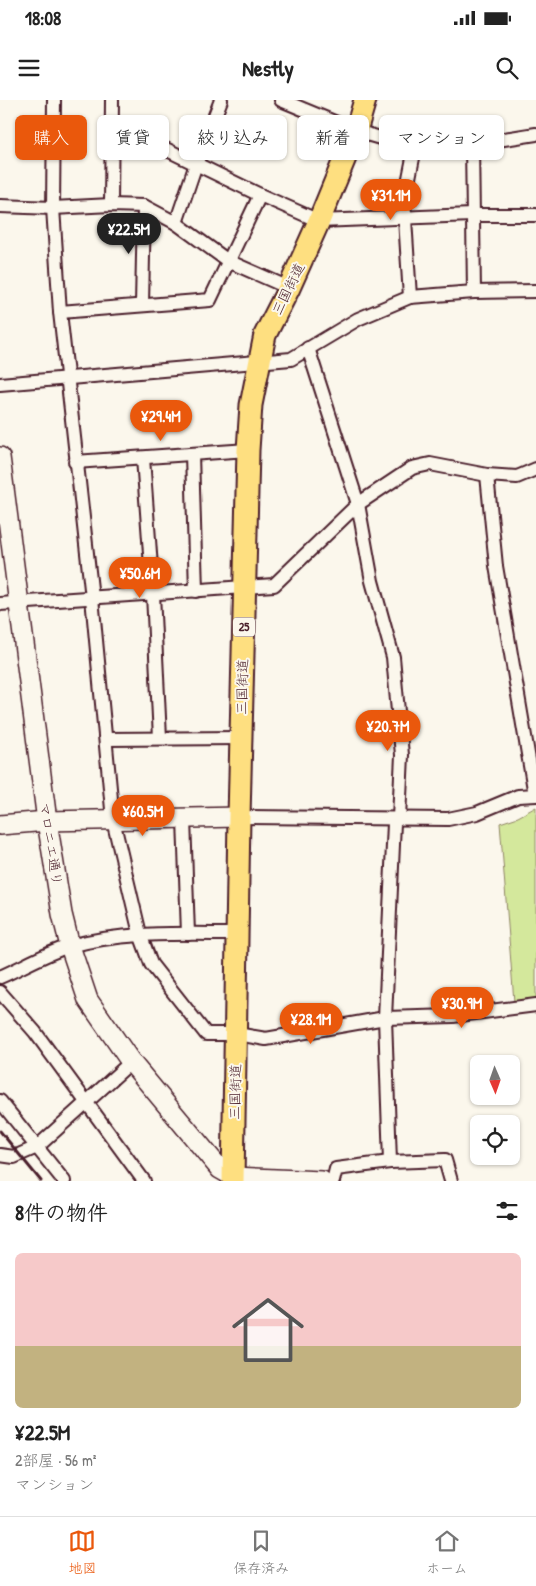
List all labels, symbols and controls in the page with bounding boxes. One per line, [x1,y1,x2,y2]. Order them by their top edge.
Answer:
text: 18:08 [25,5,61,31]
text: Nestly [242,53,294,83]
icon: menu [15,54,43,82]
icon: search [493,54,521,82]
chip: 購入 [15,115,87,160]
chip: 賃貸 [97,115,169,160]
chip: 絞り込み [179,115,287,160]
chip: 新着 [297,115,369,160]
chip: マンション [379,115,504,160]
pin: ¥31.1M [350,178,432,221]
text: ¥31.1M [371,184,411,206]
pin: ¥22.5M [88,212,170,255]
text: ¥22.5M [108,218,150,240]
street label: 三国街道 [267,259,308,318]
pin: ¥29.4M [120,400,202,442]
text: ¥29.4M [141,405,181,427]
pin: ¥50.6M [99,556,181,599]
text: ¥50.6M [120,562,160,584]
road number: 25 [233,618,255,636]
street label: 三国街道 [232,659,251,715]
pin: ¥20.7M [347,710,429,752]
text: ¥20.7M [367,715,409,737]
pin: ¥60.5M [102,794,184,837]
text: ¥60.5M [123,800,163,822]
street label: マロニエ通り [36,801,67,887]
pin: ¥30.9M [421,986,503,1029]
text: ¥30.9M [442,992,482,1014]
pin: ¥28.1M [270,1002,352,1045]
text: ¥28.1M [291,1008,331,1030]
north arrow [470,1055,520,1105]
map controls [470,1055,520,1165]
street label: 三国街道 [225,1064,244,1120]
button: locate [470,1115,520,1165]
icon: filters [493,1197,521,1225]
text: 8件の物件 [15,1198,108,1227]
icon: home [223,1285,313,1375]
text: ¥22.5M [15,1418,70,1447]
text: 2部屋 · 56 m² [15,1449,96,1471]
text: マンション [15,1473,94,1495]
tab: 地図 [68,1527,96,1577]
tab: 保存済み [233,1527,289,1577]
tab: ホーム [426,1527,468,1577]

